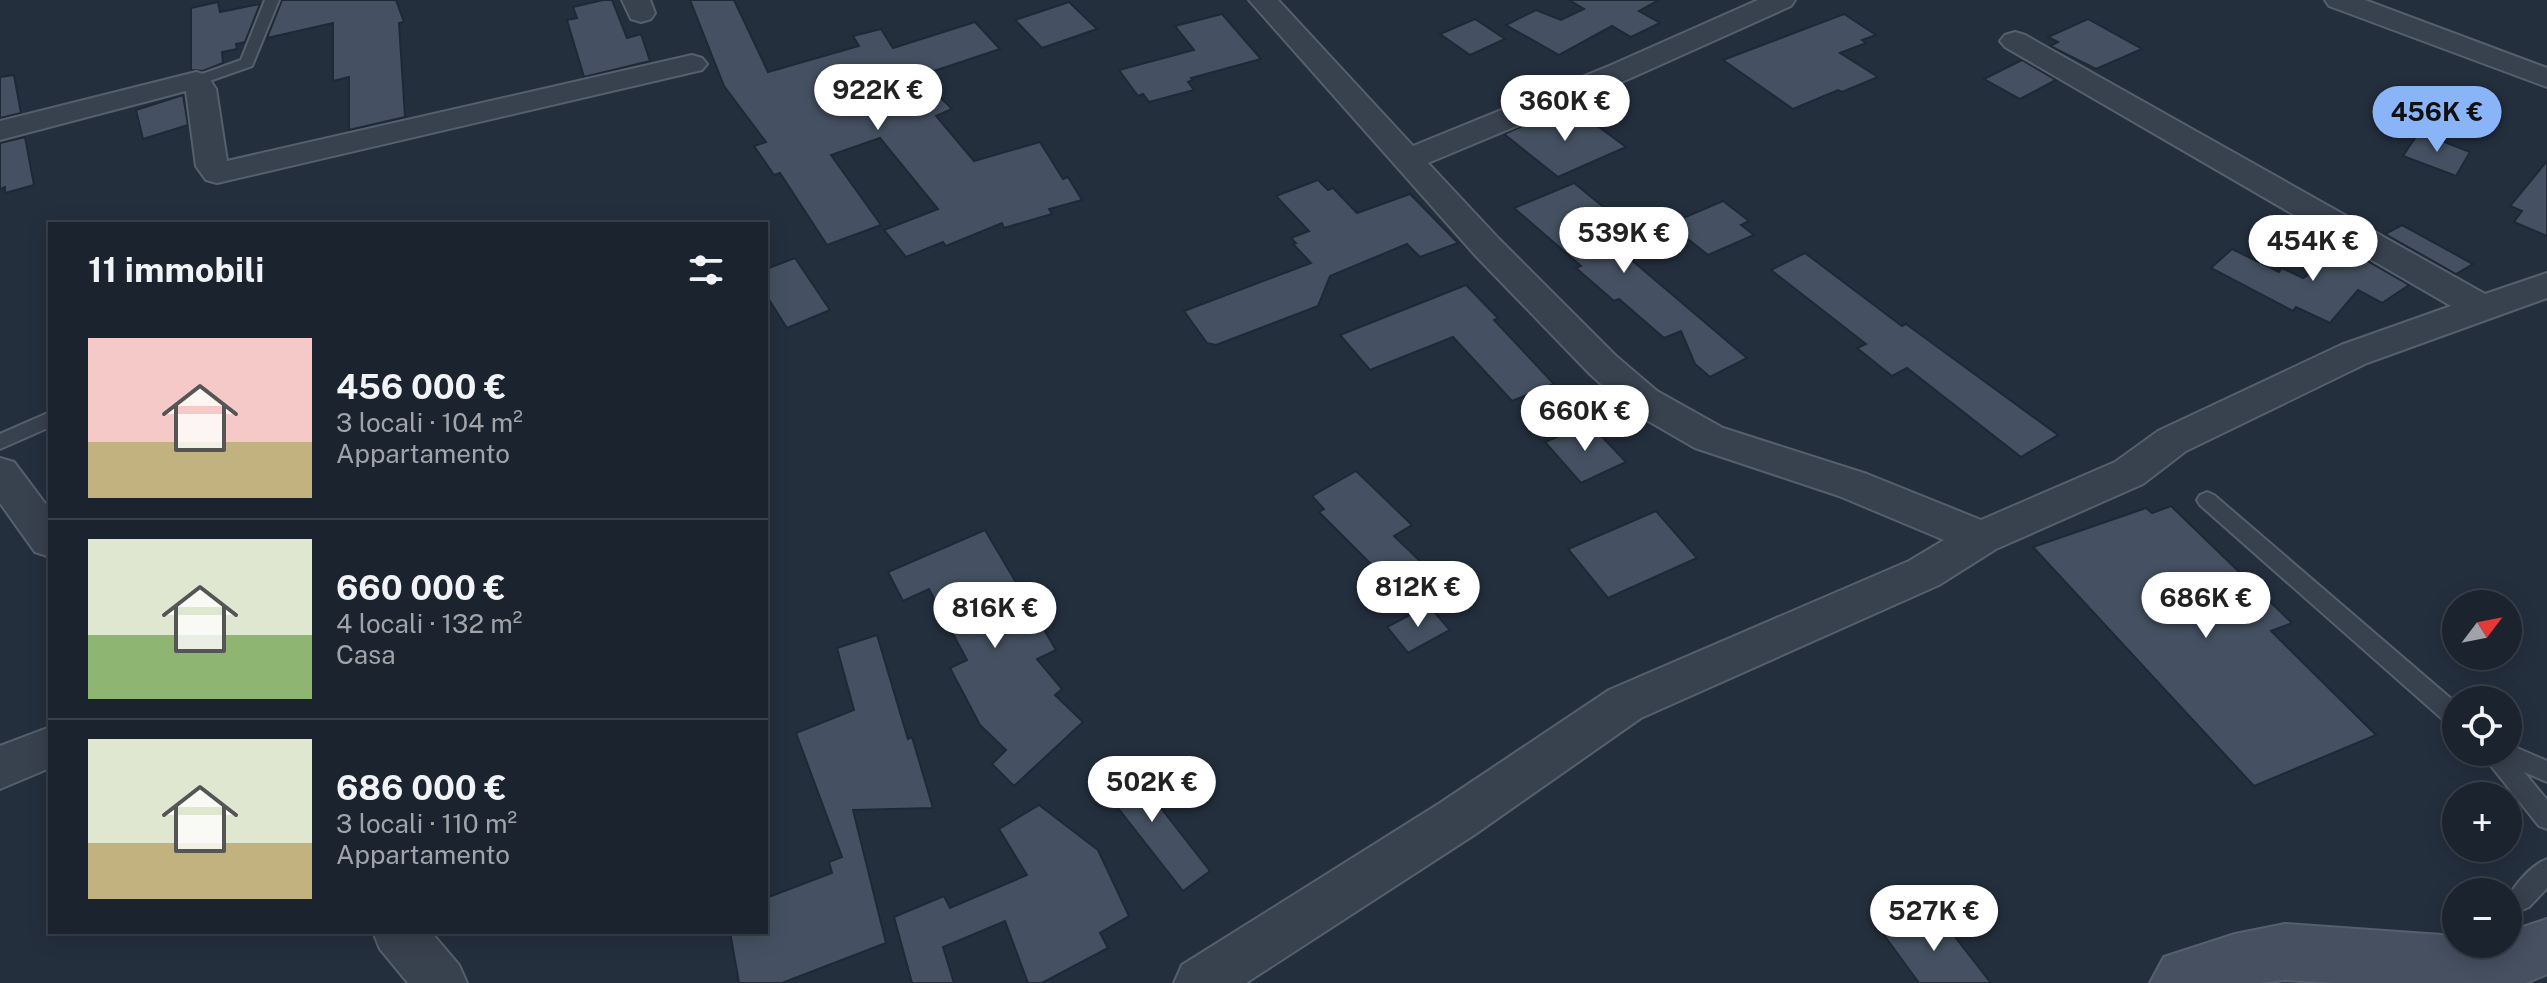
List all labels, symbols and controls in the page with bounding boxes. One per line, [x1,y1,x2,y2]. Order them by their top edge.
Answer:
pin: 922K € [813,64,943,132]
text: 922K € [832,74,924,105]
pin: 360K € [1500,75,1630,143]
text: 360K € [1519,85,1611,116]
pin: 456K € [2372,86,2502,154]
text: 456K € [2391,96,2483,127]
pin: 539K € [1559,207,1689,275]
pin: 454K € [2248,215,2378,283]
text: 539K € [1577,217,1671,248]
text: 454K € [2267,225,2359,256]
icon: filters [684,248,728,292]
text: 11 immobili [88,250,264,290]
text: 456 000 € [336,367,506,407]
icon: home [152,370,248,466]
pin: 660K € [1520,385,1650,453]
text: 660K € [1539,395,1631,426]
text: 3 locali · 104 m² [336,407,523,438]
text: Appartamento [336,438,510,469]
pin: 812K € [1353,561,1483,629]
text: 660 000 € [336,568,506,608]
icon: home [152,571,248,667]
text: 812K € [1375,571,1461,602]
pin: 686K € [2141,572,2271,640]
pin: 816K € [930,582,1060,650]
text: 686K € [2159,582,2253,613]
north arrow [2442,590,2522,670]
map controls [2442,590,2522,958]
text: 816K € [951,592,1039,623]
text: 4 locali · 132 m² [336,608,522,639]
text: Casa [336,639,396,670]
button: locate [2442,686,2522,766]
pin: 502K € [1087,756,1217,824]
text: 502K € [1106,766,1198,797]
text: 686 000 € [336,768,507,808]
icon: home [152,771,248,867]
button: + [2442,782,2522,862]
text: 3 locali · 110 m² [336,808,517,839]
text: Appartamento [336,839,510,870]
button: − [2442,878,2522,958]
pin: 527K € [1869,885,1999,953]
text: 527K € [1888,895,1980,926]

